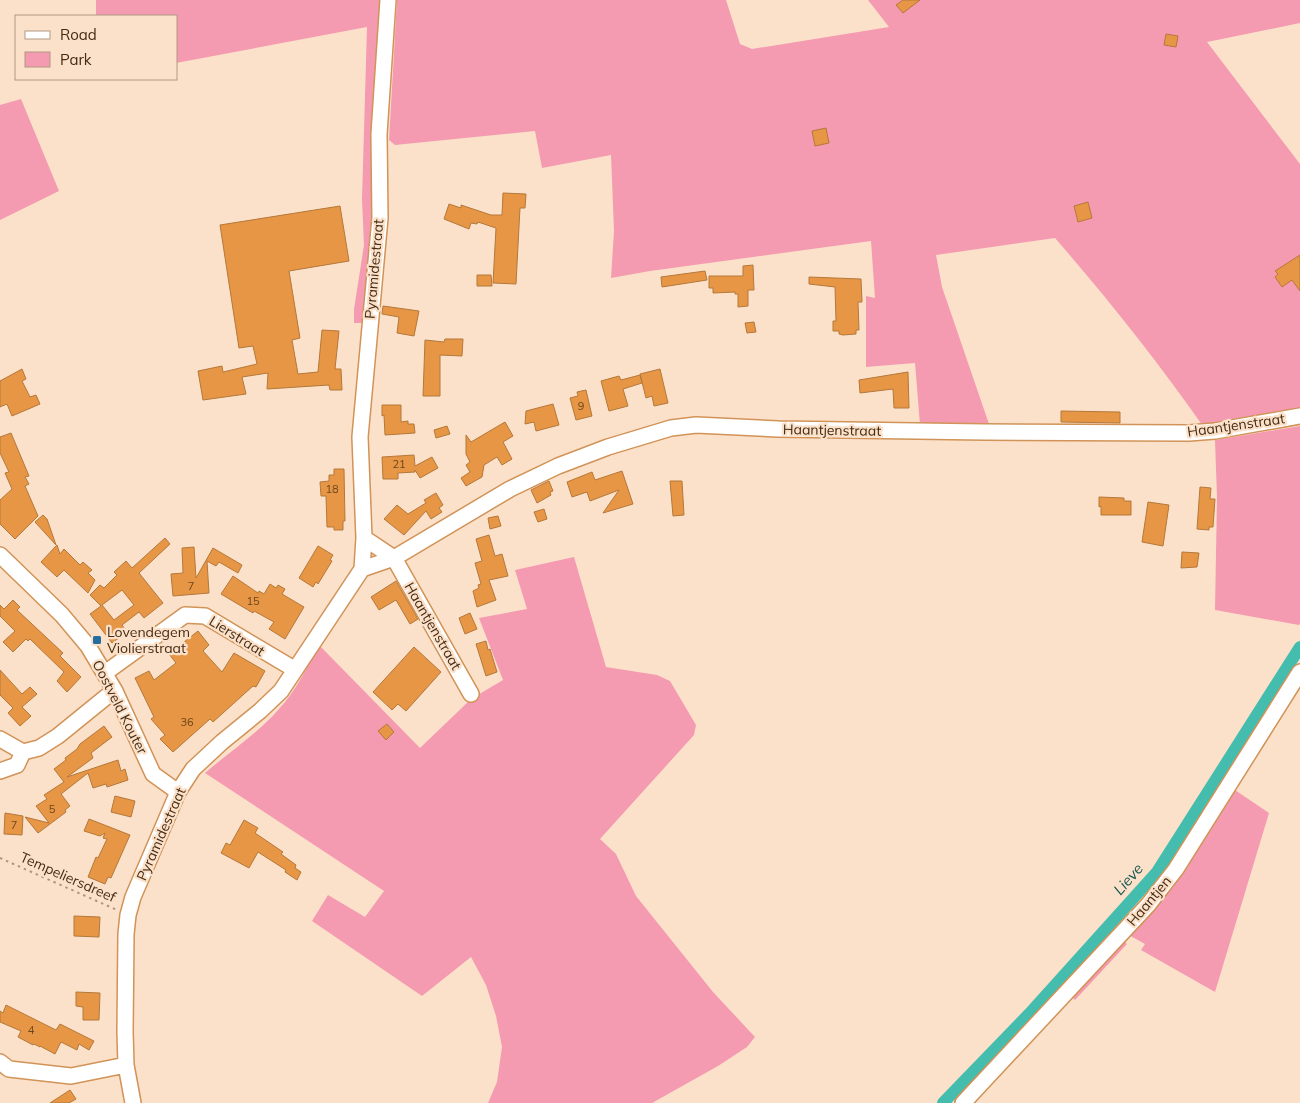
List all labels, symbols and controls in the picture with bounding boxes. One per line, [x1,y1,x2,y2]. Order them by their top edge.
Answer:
legend [15,15,178,80]
text: Road [60,25,97,44]
text: Park [60,50,92,69]
street label: Pyramidestraat [361,218,387,320]
house number: 9 [578,399,584,413]
street label: Haantjenstraat [1186,409,1286,441]
street label: Haantjenstraat [783,420,881,440]
house number: 21 [392,457,406,471]
house number: 18 [325,482,339,496]
house number: 7 [188,579,194,593]
street label: Haantjenstraat [401,579,465,673]
house number: 15 [246,594,260,608]
street label: Lierstraat [206,612,268,660]
place label: Lovendegem Violierstraat [107,623,190,657]
marker: Lovendegem Violierstraat [91,634,103,646]
street label: Oostveld Kouter [89,657,152,758]
house number: 36 [180,715,194,729]
street label: Pyramidestraat [132,785,190,883]
house number: 5 [49,802,56,816]
house number: 7 [11,818,17,832]
street label: Tempeliersdreef [17,848,119,906]
water label: Lieve [1109,859,1147,899]
street label: Haantjen [1123,872,1175,930]
house number: 4 [28,1023,35,1037]

